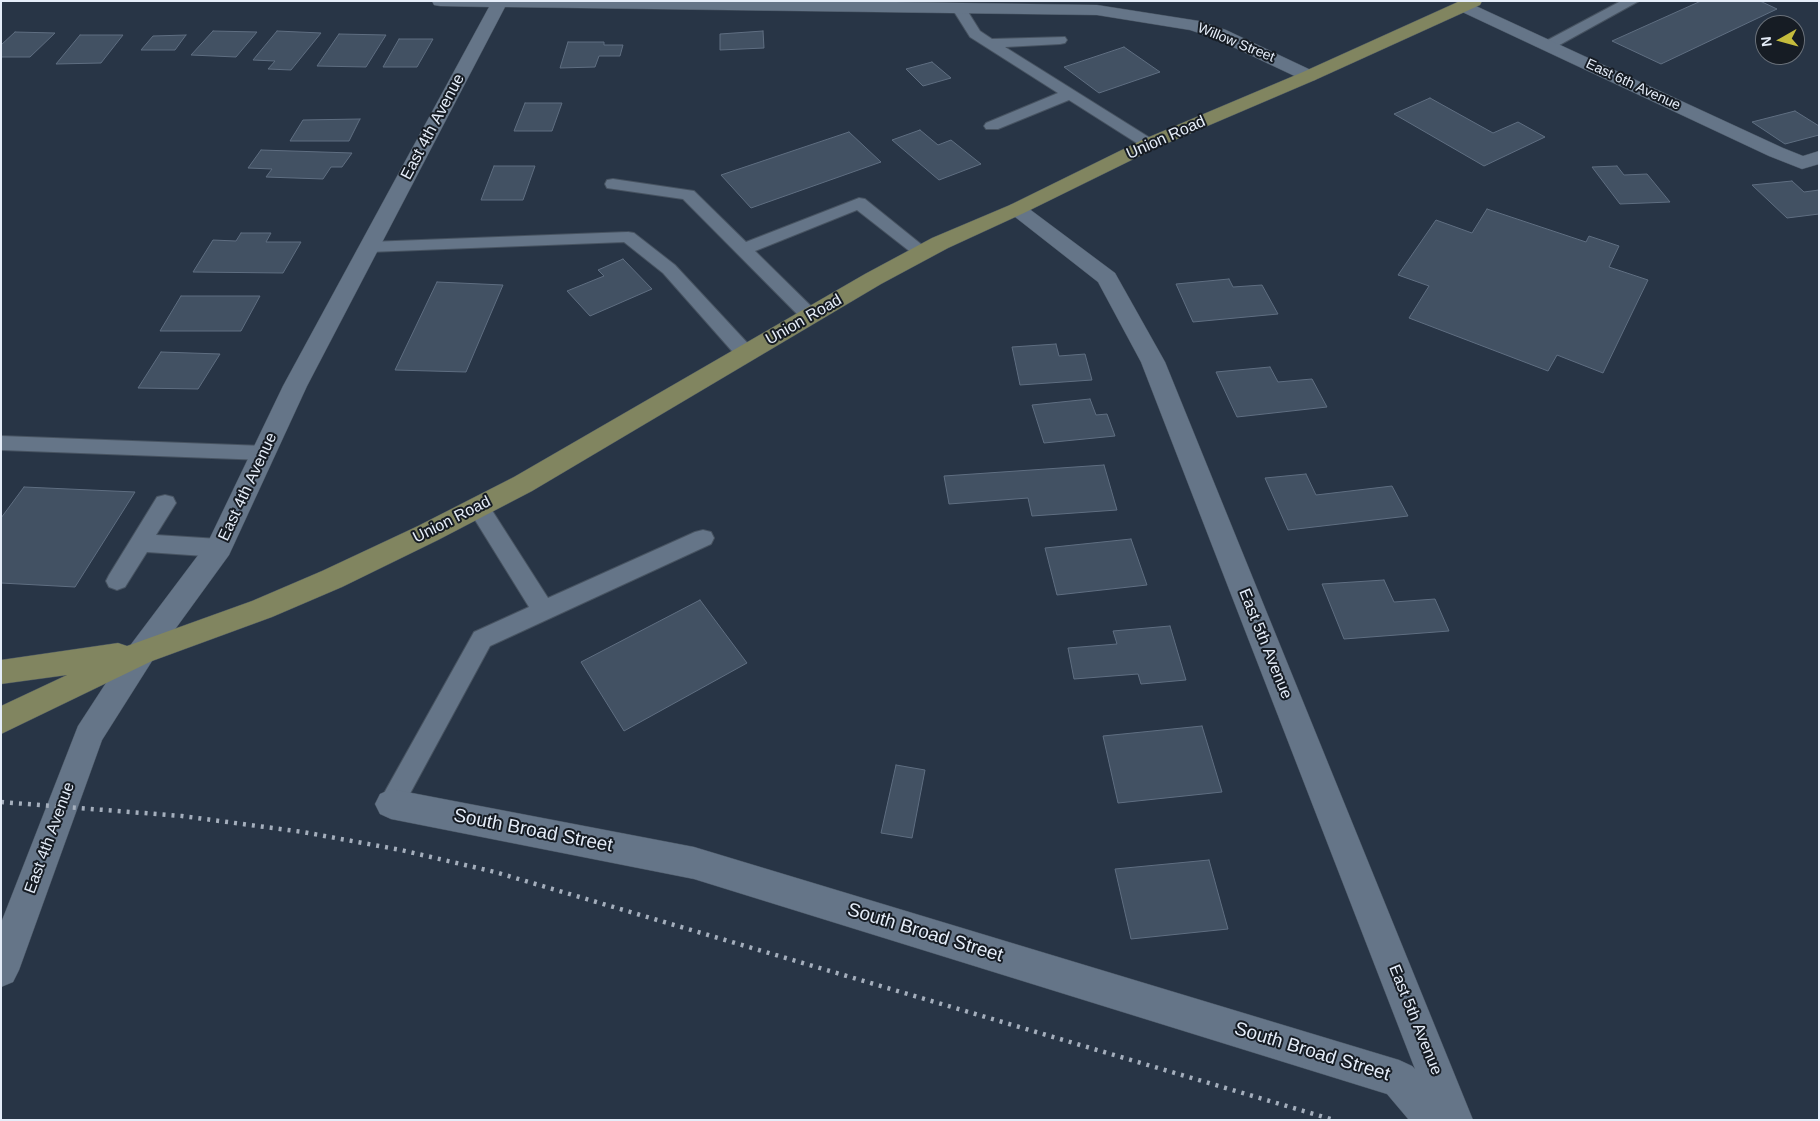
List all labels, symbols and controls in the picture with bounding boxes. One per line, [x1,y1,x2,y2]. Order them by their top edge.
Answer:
north arrow [1755,15,1805,65]
street label: Willow Street [1195,20,1277,66]
text: N [1758,36,1775,48]
street label: East 6th Avenue [1583,56,1683,114]
street label: East 4th Avenue [397,71,469,183]
street label: Union Road [1123,112,1209,164]
street label: Union Road [763,291,845,349]
street label: East 4th Avenue [215,430,281,544]
street label: Union Road [410,492,494,548]
street label: East 5th Avenue [1234,586,1296,702]
street label: East 4th Avenue [21,780,79,896]
street label: South Broad Street [452,804,614,858]
street label: South Broad Street [844,898,1006,968]
street label: East 5th Avenue [1384,962,1446,1078]
street label: South Broad Street [1231,1017,1393,1087]

